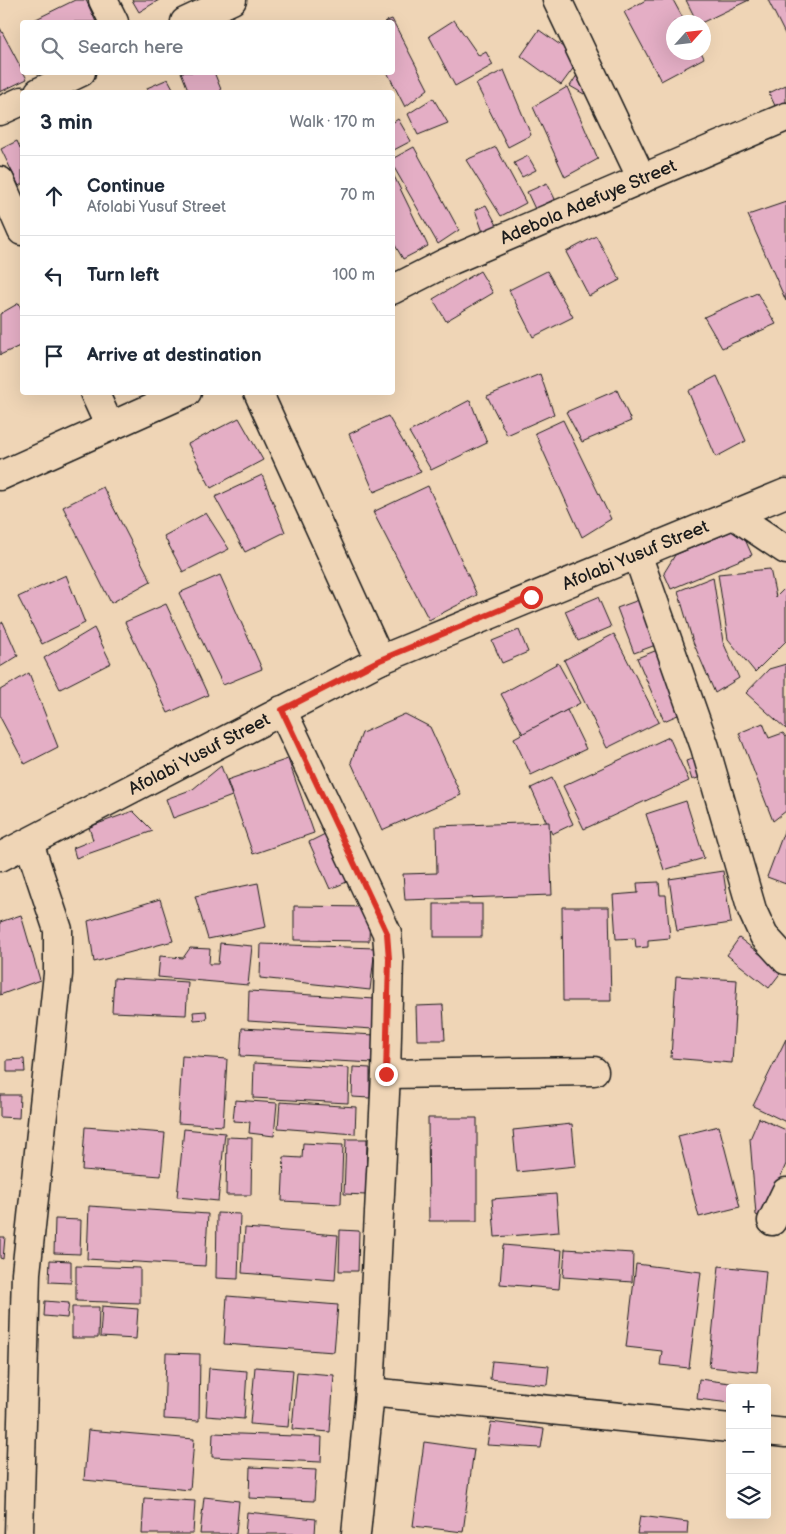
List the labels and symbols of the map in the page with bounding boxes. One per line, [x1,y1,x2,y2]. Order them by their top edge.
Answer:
north arrow [666,15,711,60]
street label: Adebola Adefuye Street [497,155,680,249]
street label: Afolabi Yusuf Street [559,516,712,595]
route start [520,586,543,609]
street label: Afolabi Yusuf Street [125,709,274,800]
route end [375,1063,398,1086]

